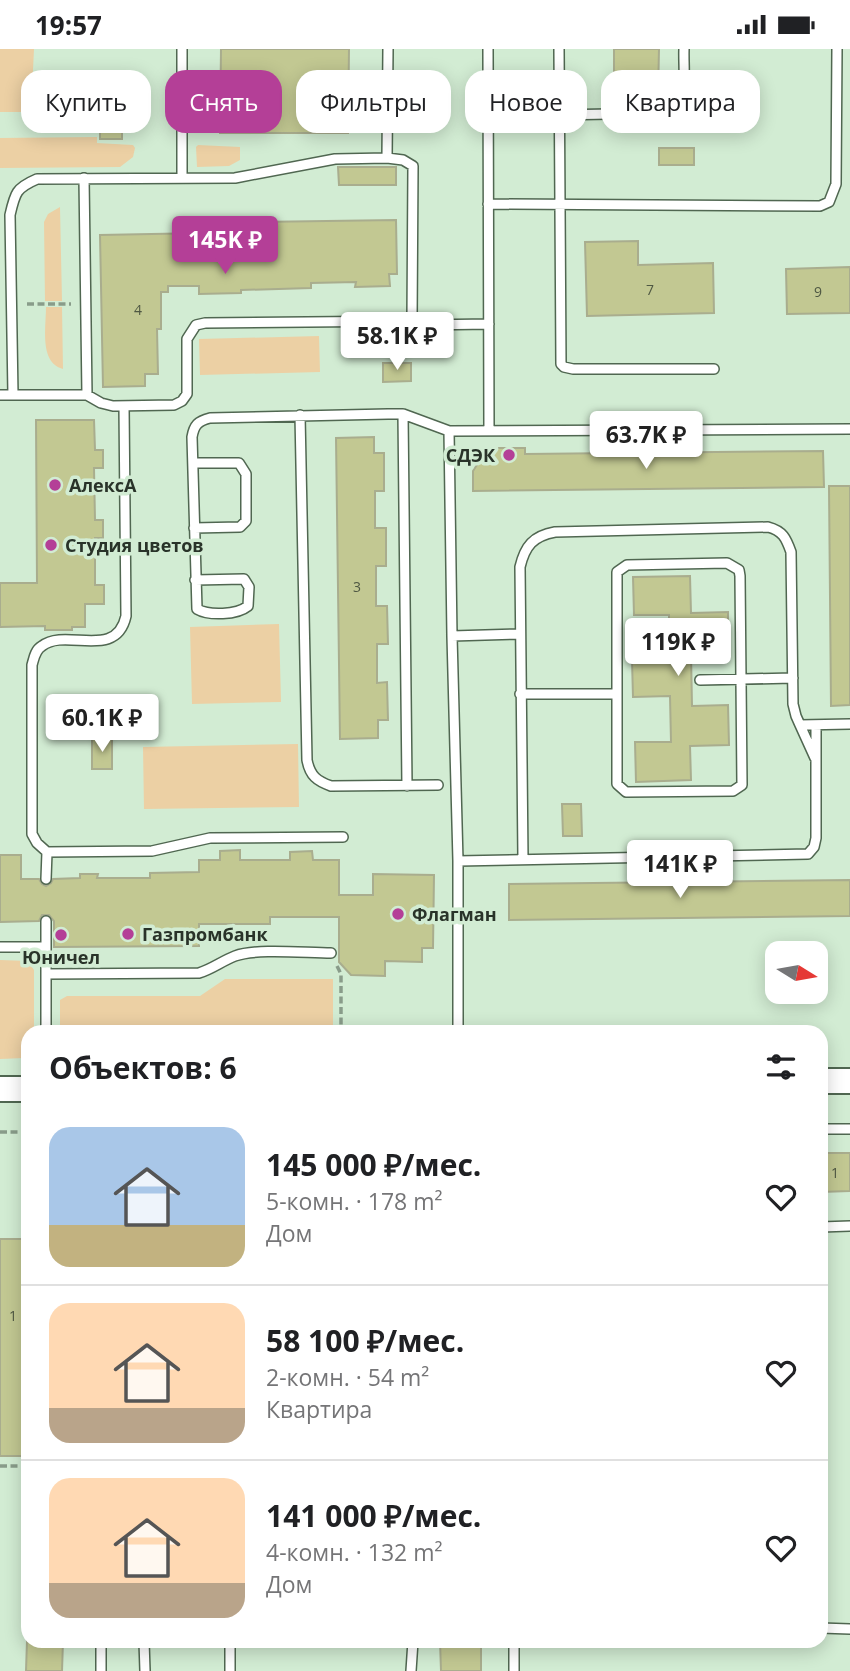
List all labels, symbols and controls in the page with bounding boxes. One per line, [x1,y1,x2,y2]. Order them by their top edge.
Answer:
text: 19:57 [35,7,102,43]
chip: Купить [21,70,151,133]
chip: Снять [165,70,282,133]
chip: Фильтры [296,70,451,133]
chip: Новое [465,70,587,133]
chip: Квартира [601,70,760,133]
pin: 145K ₽ [168,217,282,276]
text: 145K ₽ [188,223,262,255]
house number: 7 [646,280,654,299]
house number: 9 [814,282,822,301]
house number: 4 [134,300,142,319]
pin: 58.1K ₽ [332,313,462,372]
text: 58.1K ₽ [357,319,437,351]
pin: 63.7K ₽ [581,411,711,471]
text: 63.7K ₽ [606,418,686,450]
place label: СДЭК [446,443,496,467]
marker: СДЭК [501,447,517,463]
place label: АлексА [69,473,137,497]
marker: АлексА [47,477,63,493]
place label: Студия цветов [65,533,204,557]
marker: Студия цветов [43,537,59,553]
house number: 3 [353,577,361,596]
pin: 119K ₽ [621,619,735,678]
text: 119K ₽ [641,625,715,657]
pin: 60.1K ₽ [37,695,167,754]
text: 60.1K ₽ [62,701,142,733]
pin: 141K ₽ [623,841,737,900]
text: 141K ₽ [643,847,717,879]
place label: Флагман [412,902,497,926]
marker: Флагман [390,906,406,922]
place label: Газпромбанк [142,922,268,946]
marker: Газпромбанк [120,926,136,942]
marker: Юничел [53,927,69,943]
north arrow [765,941,828,1005]
map controls [765,941,828,1004]
place label: Юничел [22,945,100,969]
text: Объектов: 6 [49,1047,237,1088]
icon: filters [762,1048,800,1086]
text: 145 000 ₽/мес. [266,1144,481,1185]
icon: home [105,1155,189,1239]
house number: 1 [831,1163,839,1182]
icon: heart [762,1178,800,1216]
text: 5-комн. · 178 m² [266,1185,442,1217]
text: Дом [266,1217,312,1249]
house number: 1 [9,1306,17,1325]
text: 58 100 ₽/мес. [266,1320,464,1361]
icon: home [105,1331,189,1415]
icon: heart [762,1354,800,1392]
text: 2-комн. · 54 m² [266,1361,429,1393]
text: Квартира [266,1393,372,1425]
text: 141 000 ₽/мес. [266,1495,481,1536]
icon: home [105,1506,189,1590]
icon: heart [762,1529,800,1567]
text: 4-комн. · 132 m² [266,1536,442,1568]
text: Дом [266,1568,312,1600]

